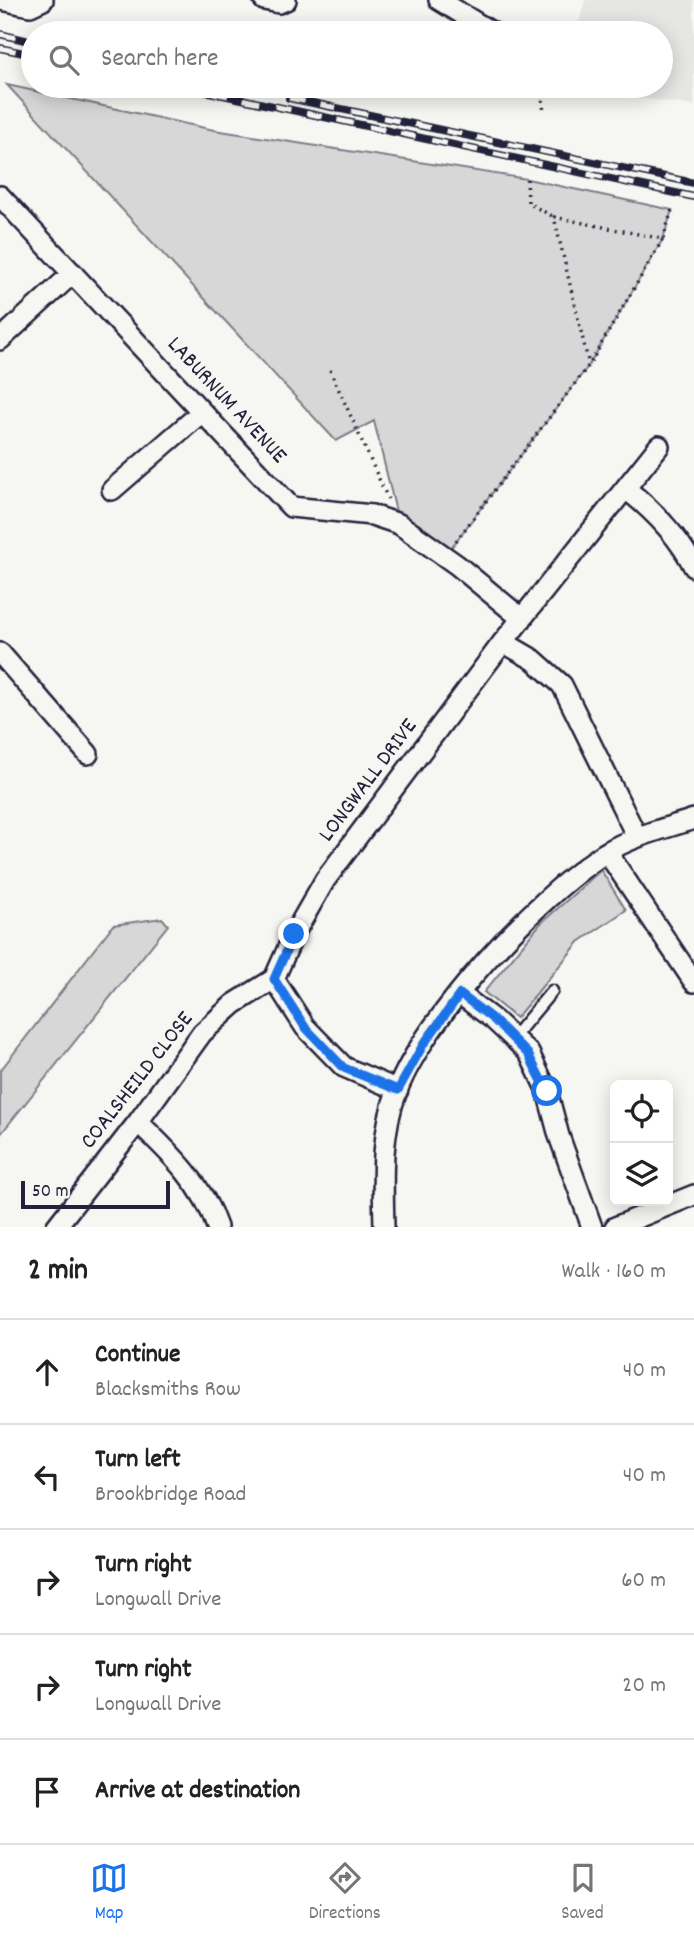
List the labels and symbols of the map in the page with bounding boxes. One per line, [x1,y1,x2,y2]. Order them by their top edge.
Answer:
street label: LABURNUM AVENUE [158,330,294,472]
street label: LONGWALL DRIVE [312,712,427,850]
route end [278,918,309,949]
street label: COALSHEILD CLOSE [74,1005,203,1157]
route start [531,1075,562,1106]
scale bar [21,1178,170,1210]

